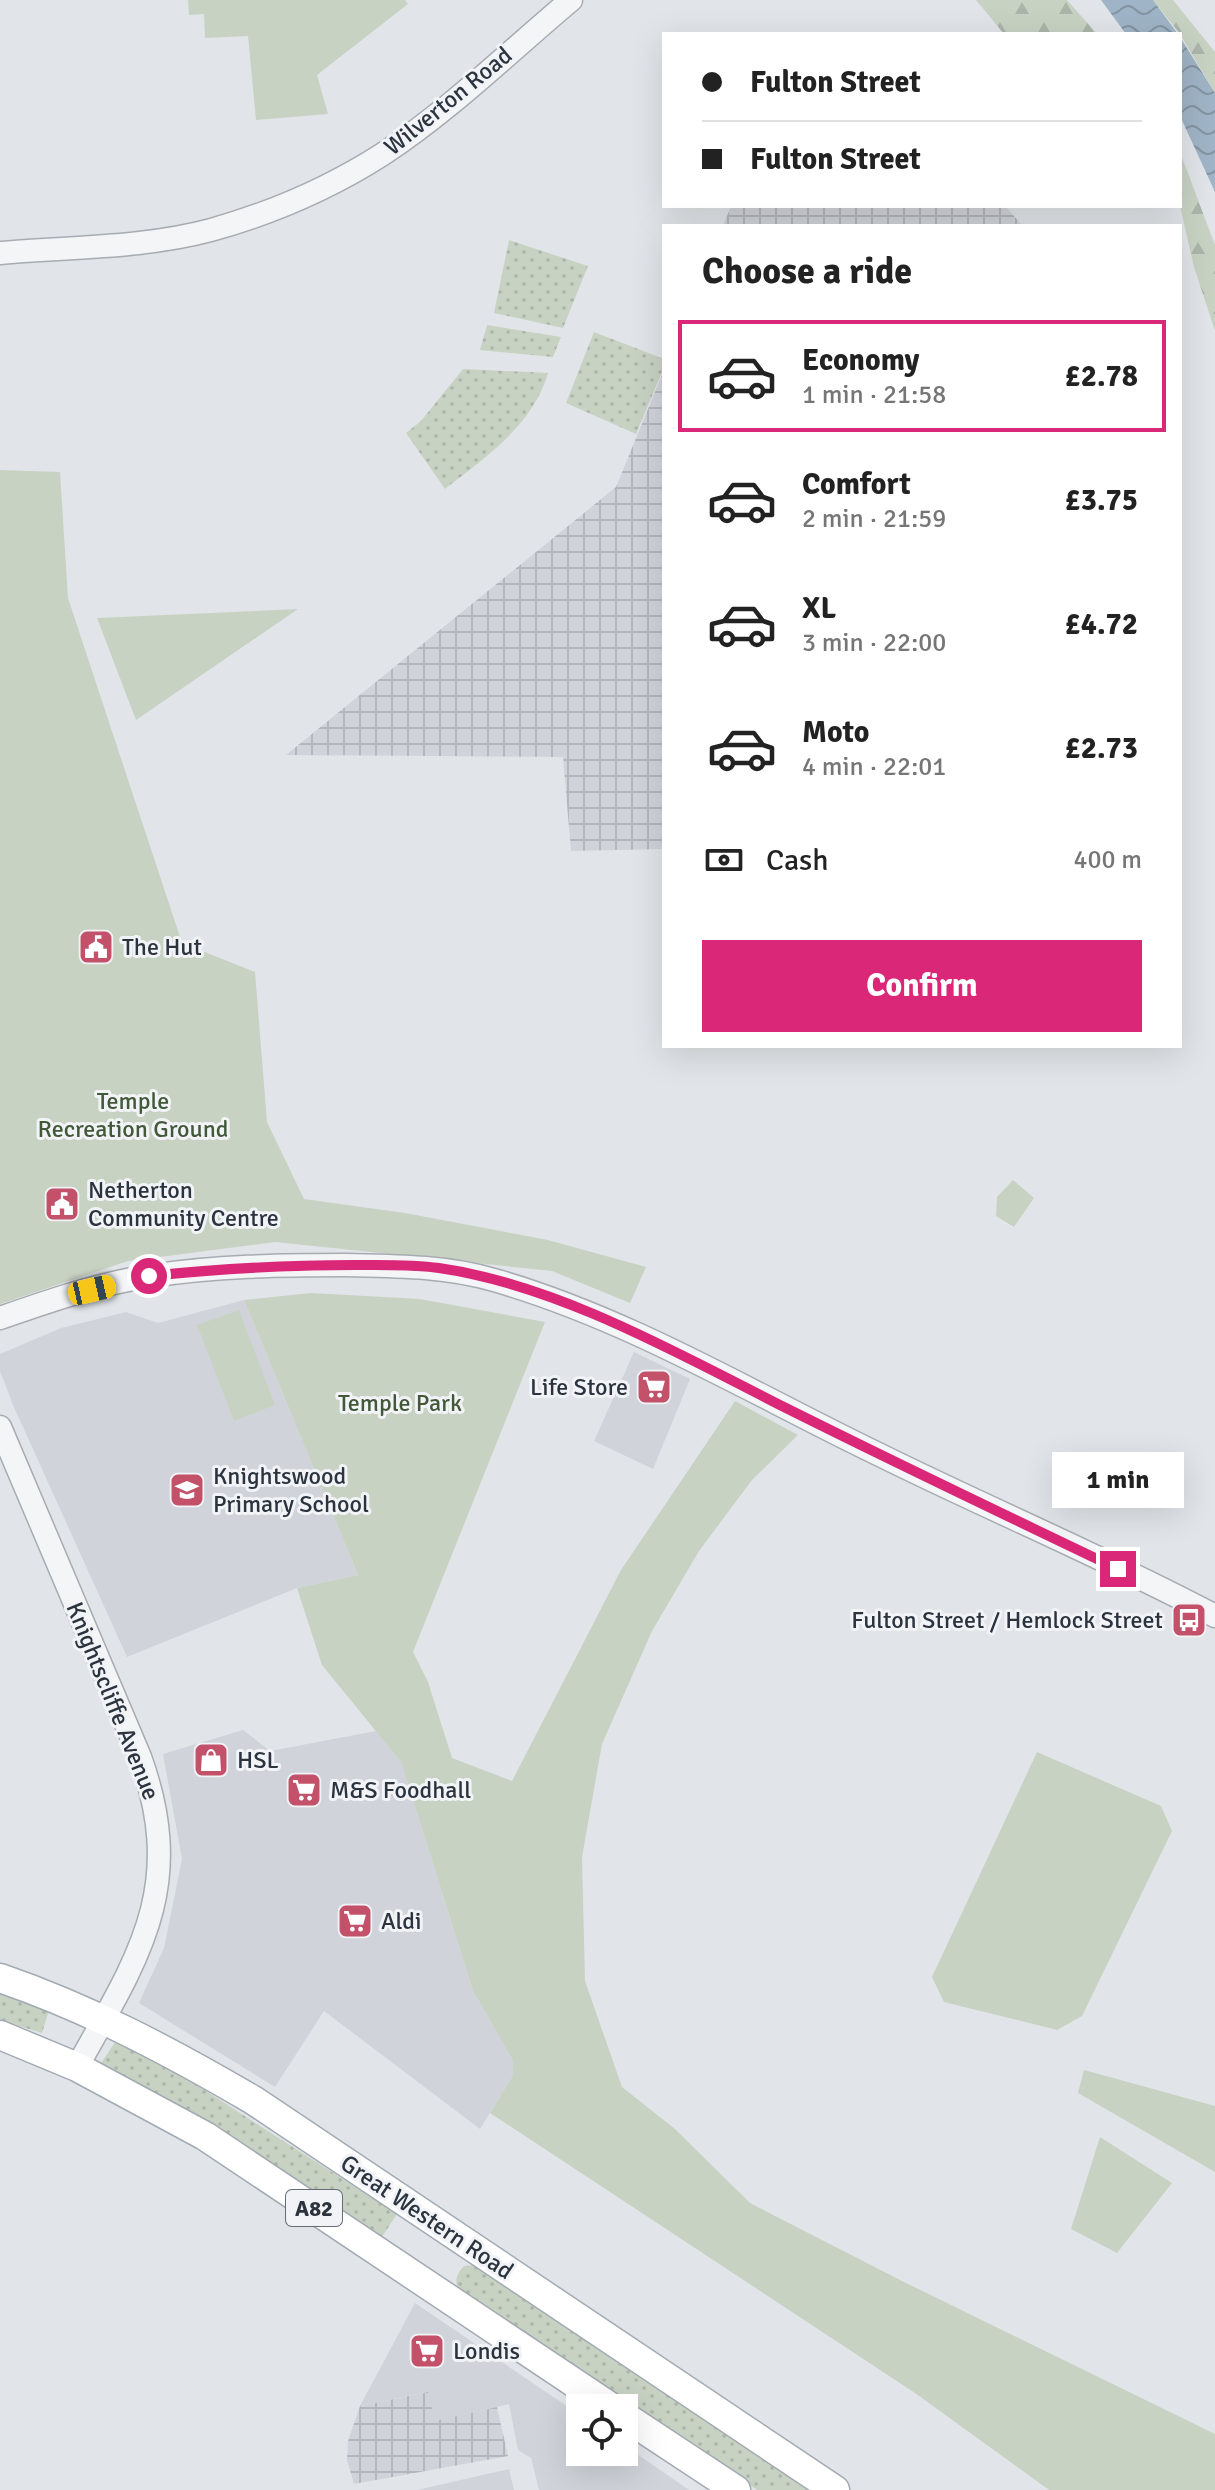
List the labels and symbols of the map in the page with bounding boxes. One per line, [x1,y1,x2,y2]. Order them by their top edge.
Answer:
street label: Wilverton Road [378,40,518,162]
public building icon: The Hut [77,928,115,966]
place label: The Hut [122,932,202,962]
park label: Temple Recreation Ground [38,1086,228,1144]
place label: Netherton Community Centre [88,1175,279,1233]
public building icon: Netherton Community Centre [43,1185,81,1223]
route start [131,1258,167,1294]
car [66,1273,118,1307]
supermarket icon: Life Store [635,1368,673,1406]
place label: Life Store [530,1372,628,1402]
park label: Temple Park [338,1388,462,1418]
callout: 1 min [1052,1453,1184,1509]
place label: Knightswood Primary School [213,1461,369,1519]
school or university icon: Knightswood Primary School [168,1471,206,1509]
route end [1100,1551,1136,1587]
street label: Knightscliffe Avenue [60,1598,166,1804]
bus stop icon: Fulton Street / Hemlock Street [1170,1601,1208,1639]
place label: Fulton Street / Hemlock Street [851,1605,1163,1635]
shop icon: HSL [192,1741,230,1779]
place label: HSL [237,1745,279,1775]
supermarket icon: M&S Foodhall [285,1771,323,1809]
place label: M&S Foodhall [330,1775,471,1805]
supermarket icon: Aldi [336,1902,374,1940]
place label: Aldi [381,1906,421,1936]
street label: Great Western Road [335,2148,519,2286]
road number: A82 [286,2190,342,2226]
supermarket icon: Londis [408,2332,446,2370]
place label: Londis [453,2336,520,2366]

